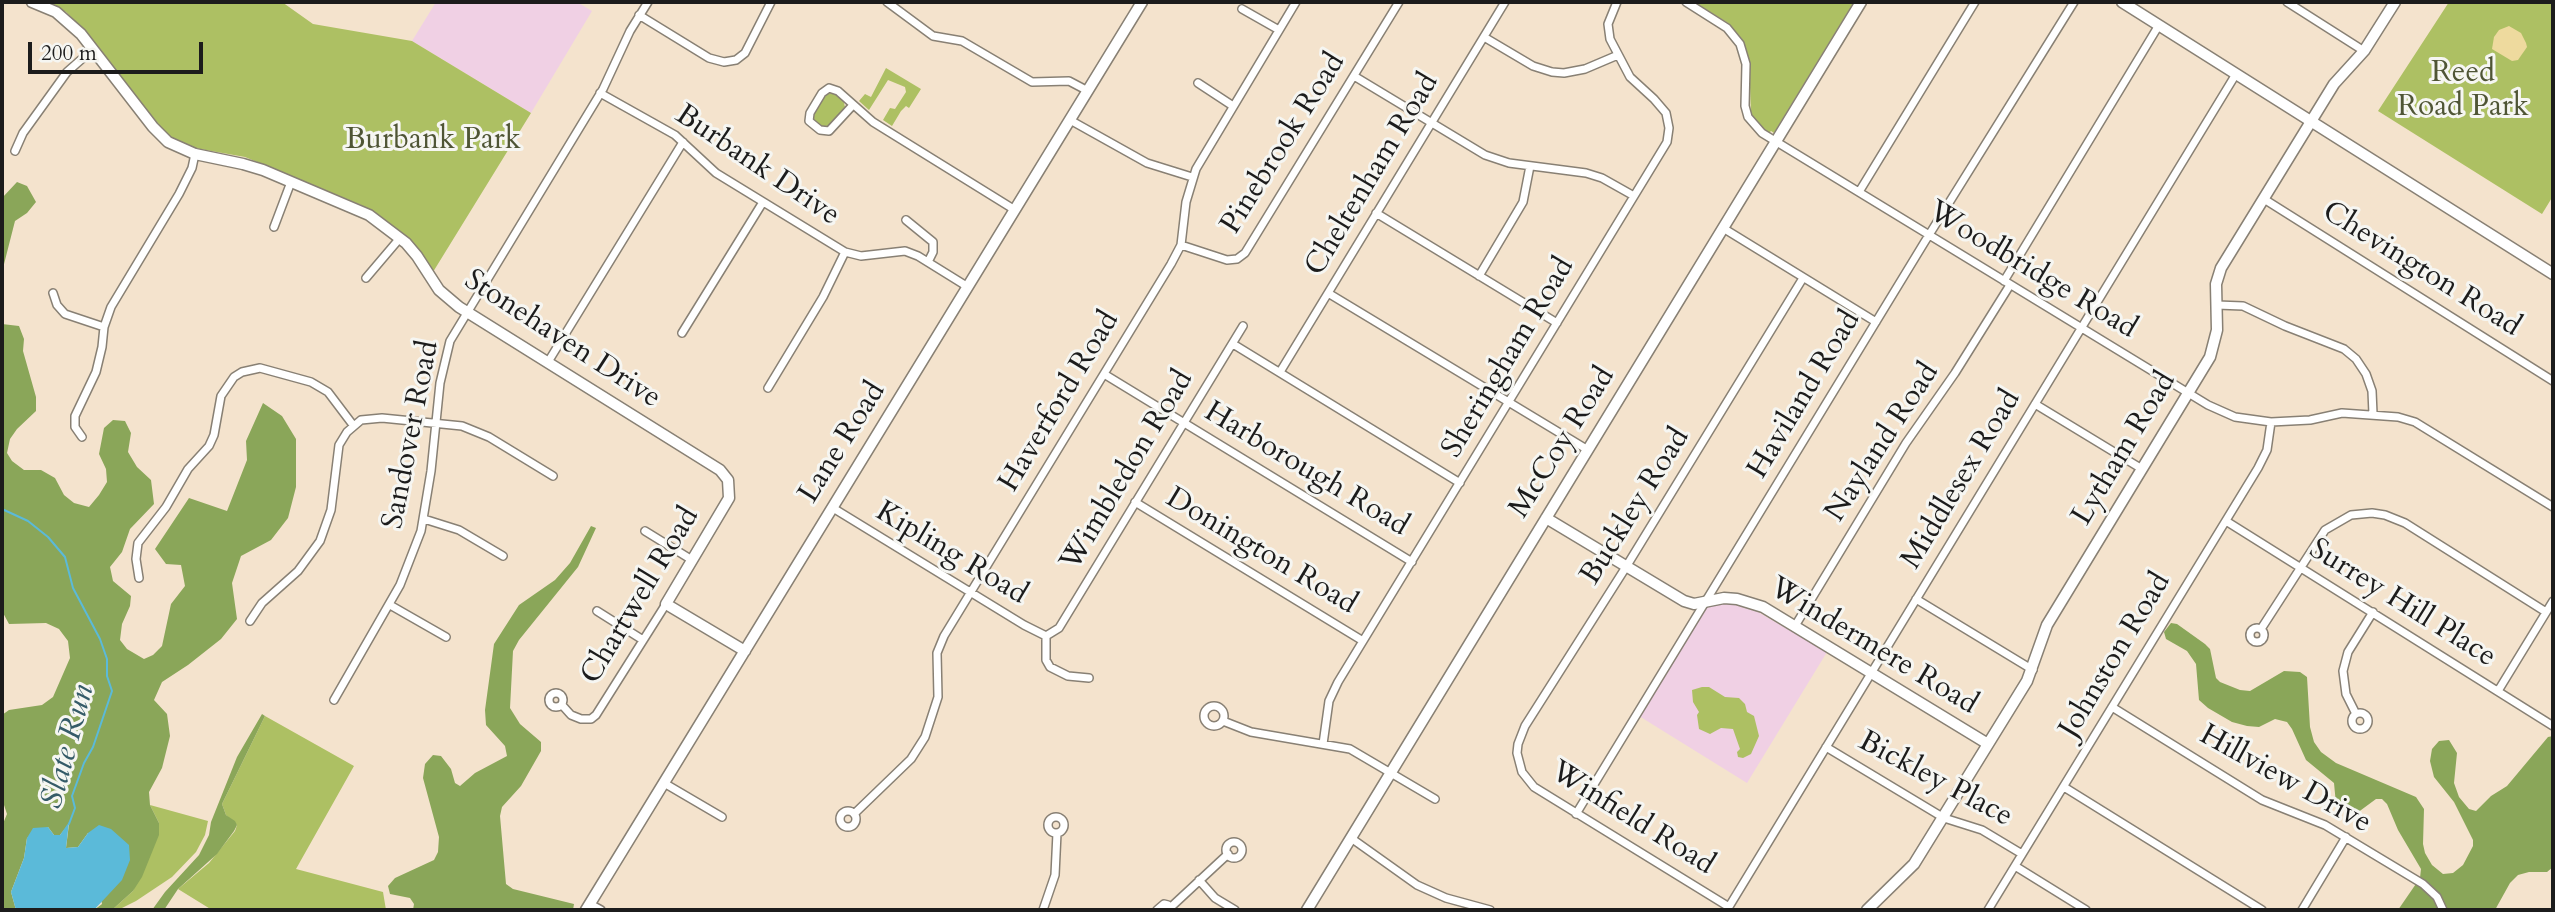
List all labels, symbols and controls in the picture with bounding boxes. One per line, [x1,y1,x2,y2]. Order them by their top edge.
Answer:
scale bar [32,28,206,72]
text: 200 m [41,39,97,68]
street label: Pinebrook Road [1214,47,1354,241]
park label: Reed Road Park [2397,56,2529,126]
street label: Cheltenham Road [1298,67,1448,283]
street label: Burbank Drive [668,98,846,234]
park label: Burbank Park [345,123,521,159]
street label: Woodbridge Road [1921,194,2143,348]
street label: Chevington Road [2315,195,2527,345]
street label: Sheringham Road [1435,251,1583,465]
street label: Stonehaven Drive [457,263,667,417]
street label: Haverford Road [992,305,1128,499]
street label: Haviland Road [1741,305,1869,485]
street label: Sandover Road [376,338,448,532]
street label: Nayland Road [1818,357,1948,529]
street label: McCoy Road [1502,361,1624,525]
street label: Wimbledon Road [1054,364,1202,578]
street label: Lytham Road [2065,366,2185,532]
street label: Lane Road [792,376,894,510]
street label: Middlesex Road [1894,384,2030,576]
street label: Harborough Road [1197,395,1415,545]
street label: Buckley Road [1574,422,1698,592]
street label: Donington Road [1159,481,1363,623]
street label: Kipling Road [869,495,1033,613]
street label: Chartwell Road [574,501,708,691]
street label: Surrey Hill Place [2302,532,2502,676]
street label: Johnston Road [2053,567,2179,745]
street label: Windermere Road [1762,571,1984,723]
water label: Slate Run [34,681,104,813]
street label: Hillview Drive [2193,718,2377,842]
street label: Bickley Place [1852,724,2018,836]
street label: Winfield Road [1543,754,1721,884]

